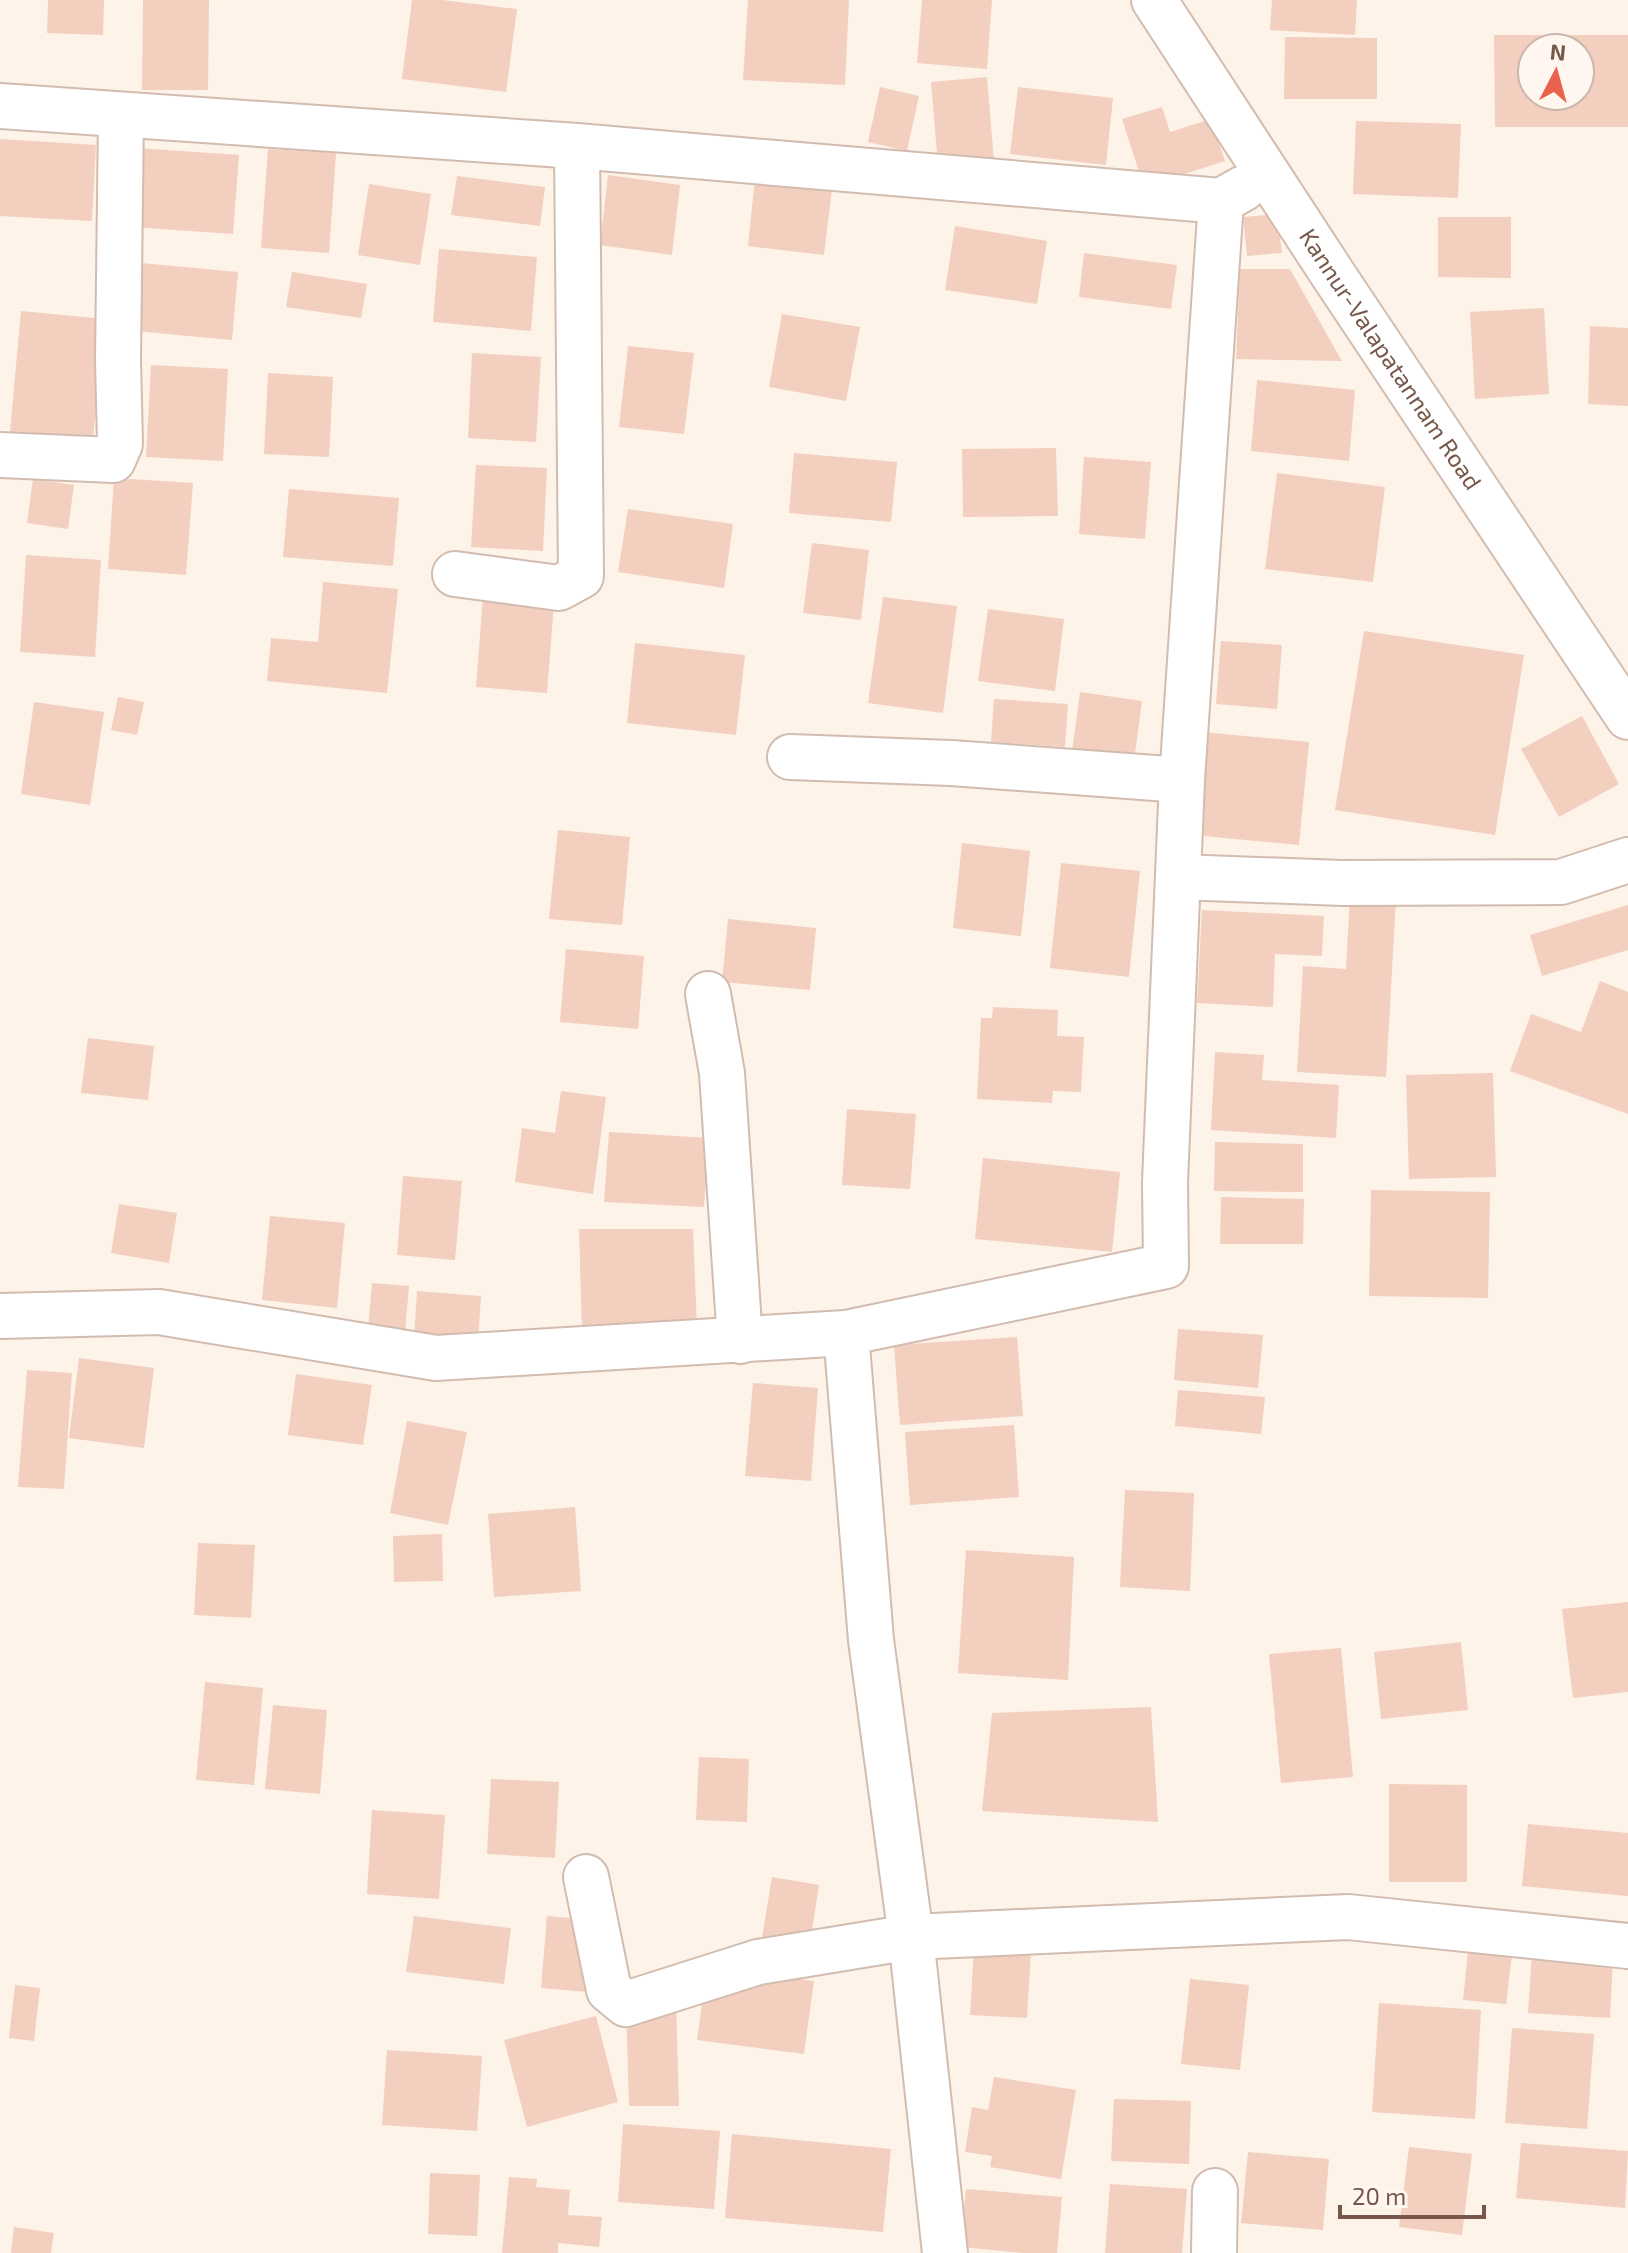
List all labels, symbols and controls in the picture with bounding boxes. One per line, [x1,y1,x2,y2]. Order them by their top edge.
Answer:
north arrow [1516,32,1596,112]
text: N [1549,37,1567,65]
street label: Kannur-Valapatannam Road [1294,223,1488,495]
scale bar [1340,2169,1484,2219]
text: 20 m [1352,2181,1406,2210]

